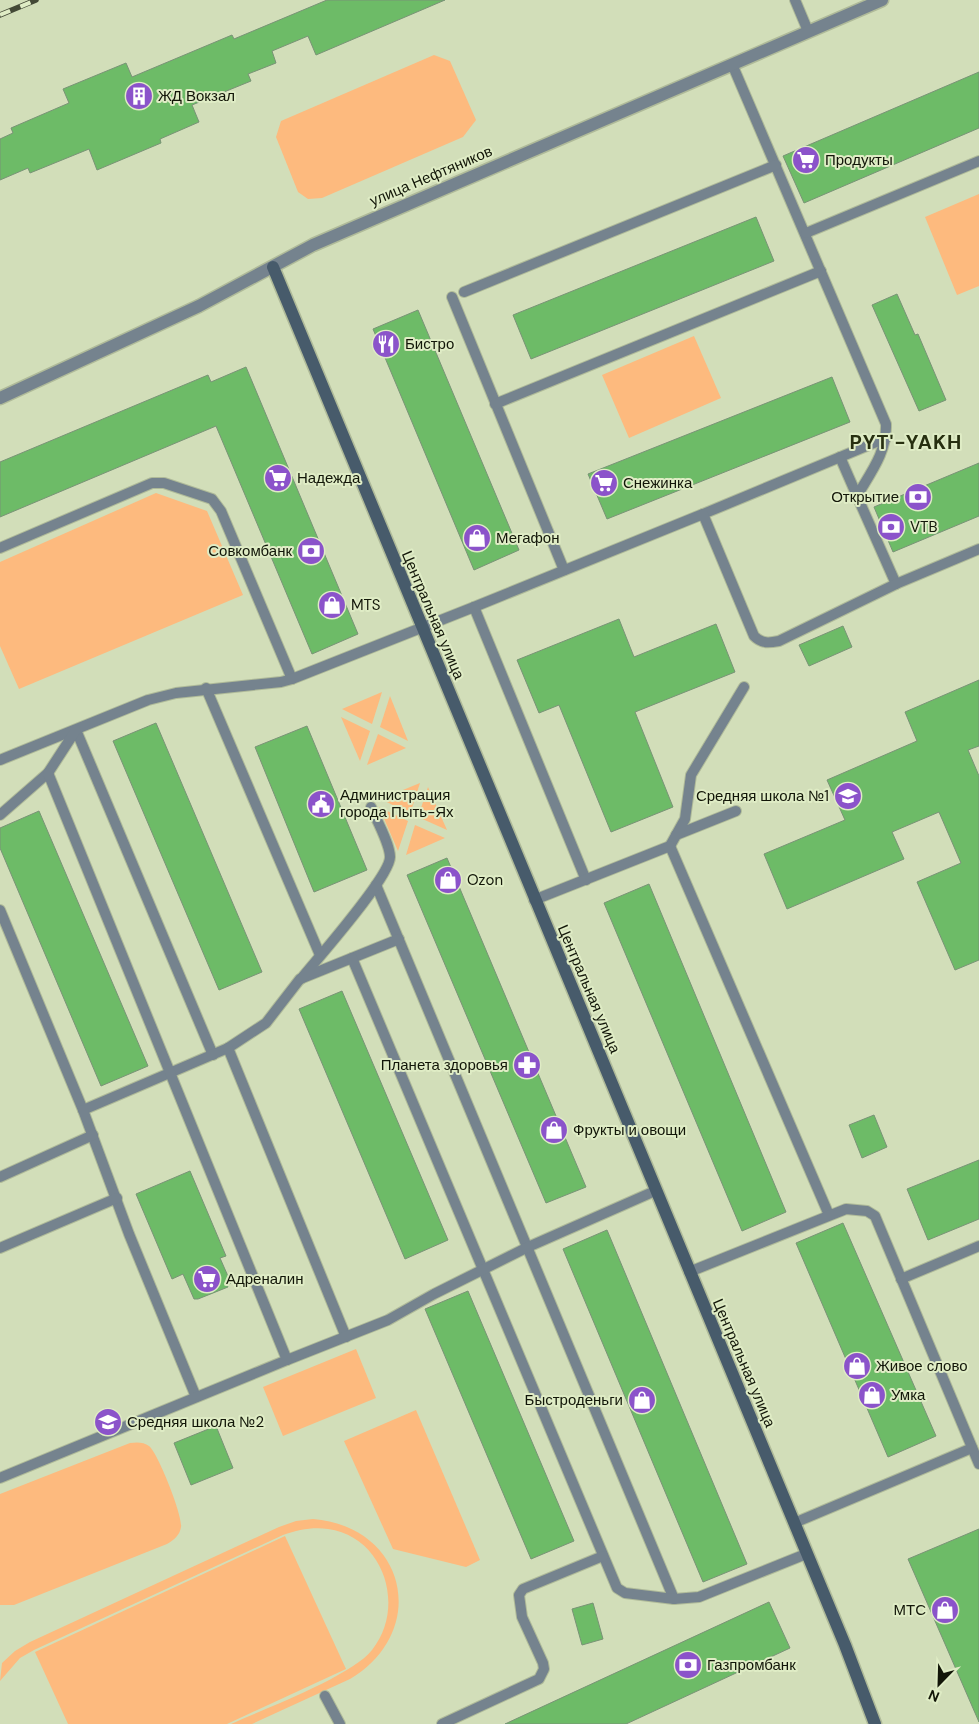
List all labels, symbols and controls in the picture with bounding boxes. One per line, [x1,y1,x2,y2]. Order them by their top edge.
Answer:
building icon: ЖД Вокзал [124,81,154,111]
place label: ЖД Вокзал [158,86,235,106]
street label: улица Нефтяников [367,141,495,211]
supermarket icon: Продукты [791,145,821,175]
place label: Продукты [825,150,893,170]
restaurant icon: Бистро [371,329,401,359]
place label: Бистро [405,334,454,354]
district label: PYT'-YAKH [850,429,962,455]
supermarket icon: Надежда [263,463,293,493]
place label: Надежда [297,468,361,488]
supermarket icon: Снежинка [589,468,619,498]
place label: Снежинка [623,473,693,493]
bank icon: Открытие [903,482,933,512]
place label: Открытие [831,487,899,507]
bank icon: VTB [876,512,906,542]
place label: VTB [910,517,938,537]
shop icon: Мегафон [462,523,492,553]
place label: Мегафон [496,528,559,548]
bank icon: Совкомбанк [296,536,326,566]
place label: Совкомбанк [208,541,292,561]
street label: Центральная улица [397,548,469,683]
shop icon: MTS [317,590,347,620]
place label: MTS [351,595,381,615]
school or university icon: Средняя школа №1 [833,781,863,811]
place label: Администрация города Пыть-Ях [340,785,454,822]
place label: Средняя школа №1 [696,786,829,806]
public building icon: Администрация города Пыть-Ях [306,789,336,819]
shop icon: Ozon [433,865,463,895]
place label: Ozon [467,870,503,890]
street label: Центральная улица [553,922,625,1057]
pharmacy icon: Планета здоровья [512,1050,542,1080]
place label: Планета здоровья [381,1055,508,1075]
shop icon: Фрукты и овощи [539,1115,569,1145]
place label: Фрукты и овощи [573,1120,686,1140]
supermarket icon: Адреналин [192,1264,222,1294]
place label: Адреналин [226,1269,303,1289]
street label: Центральная улица [708,1296,780,1431]
shop icon: Живое слово [842,1351,872,1381]
place label: Живое слово [876,1356,968,1376]
shop icon: Умка [857,1380,887,1410]
shop icon: Быстроденьги [627,1385,657,1415]
place label: Умка [891,1385,926,1405]
place label: Быстроденьги [525,1390,623,1410]
school or university icon: Средняя школа №2 [93,1407,123,1437]
place label: Средняя школа №2 [127,1412,264,1432]
shop icon: МТС [930,1595,960,1625]
place label: МТС [894,1600,926,1620]
bank icon: Газпромбанк [673,1650,703,1680]
place label: Газпромбанк [707,1655,796,1675]
north arrow [914,1659,964,1709]
text: N [926,1686,942,1706]

